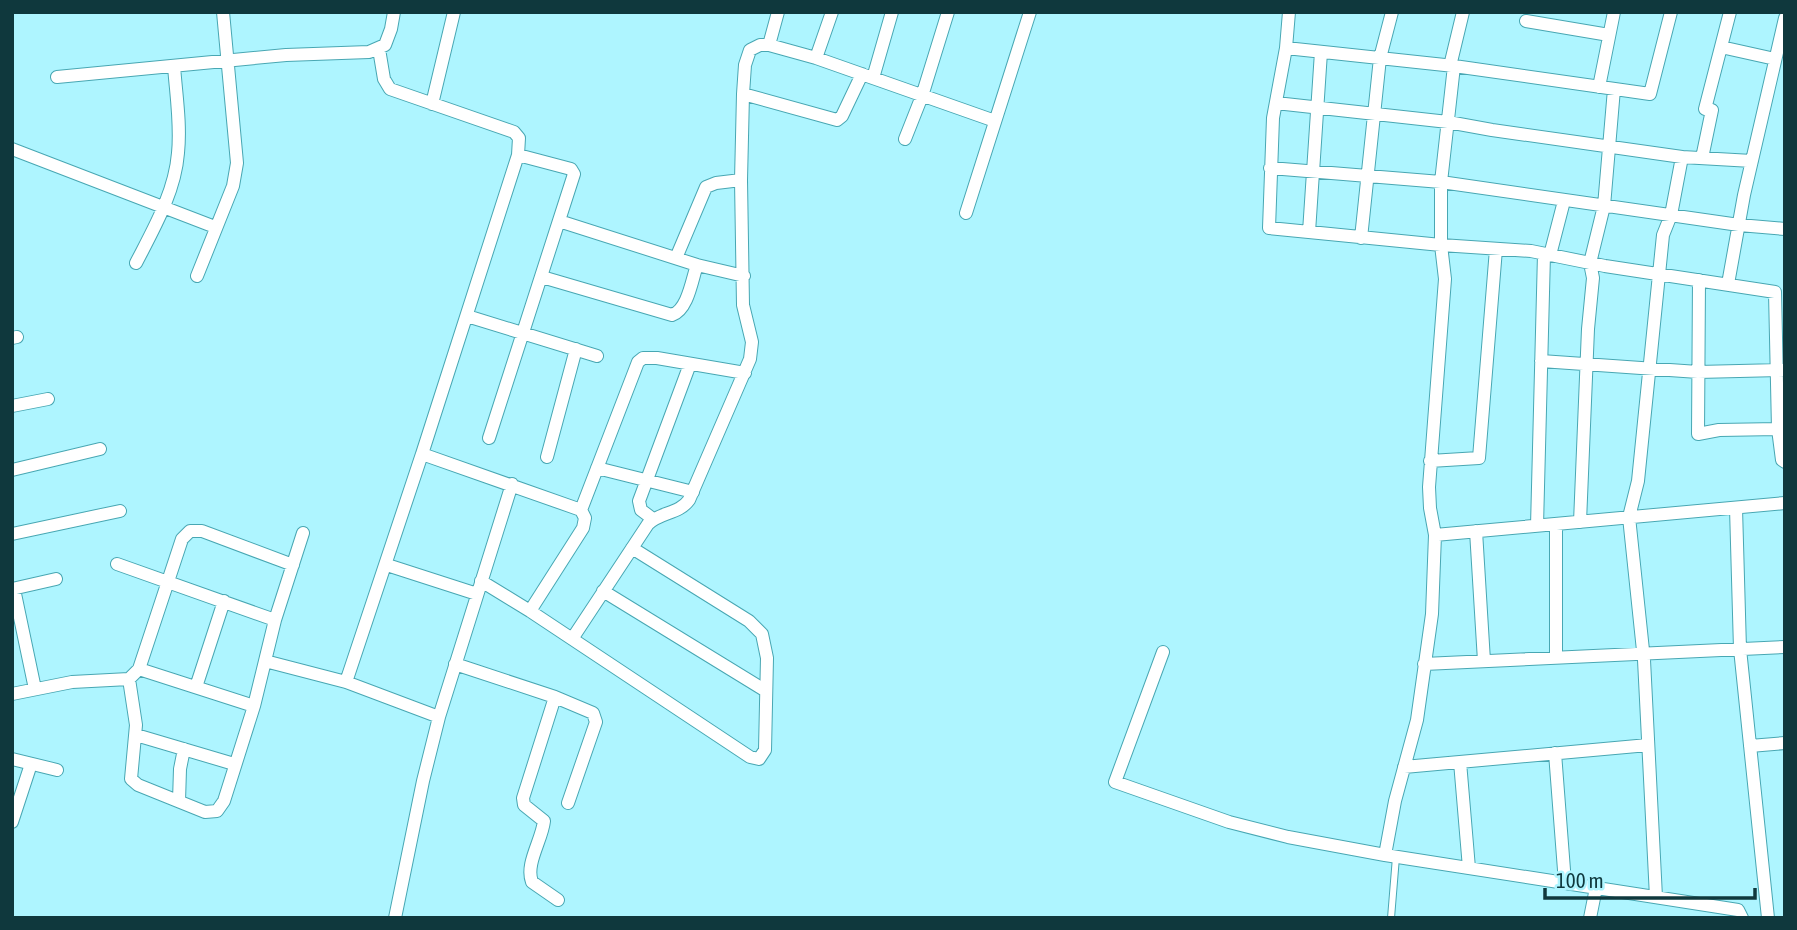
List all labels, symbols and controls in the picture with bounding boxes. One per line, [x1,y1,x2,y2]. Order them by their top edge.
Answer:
scale bar [1545,856,1755,900]
text: 100 m [1556,868,1604,892]

